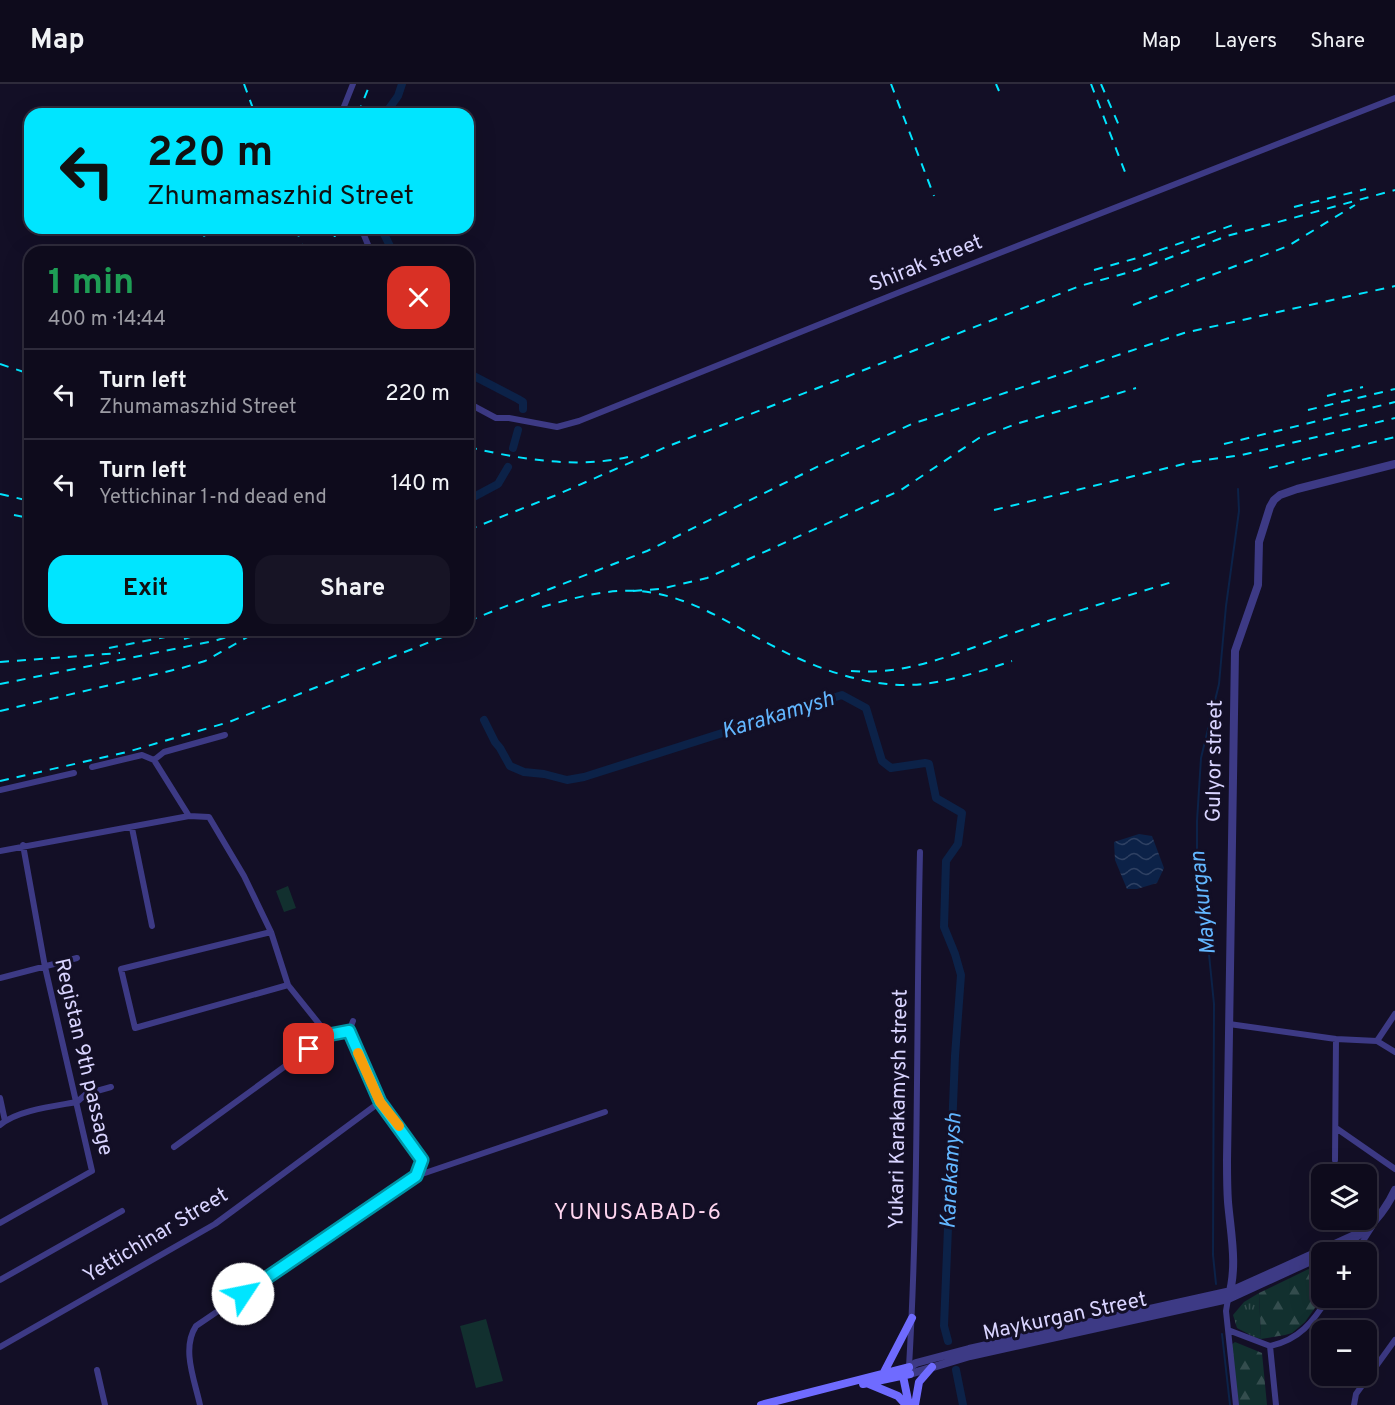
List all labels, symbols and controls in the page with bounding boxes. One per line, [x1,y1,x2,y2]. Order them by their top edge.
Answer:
text: Map [30,23,85,59]
text: Map [1142,28,1181,55]
text: Layers [1214,28,1277,55]
text: Share [1310,28,1365,55]
text: 220 m [147,128,273,181]
icon: left [48,132,126,210]
text: Zhumamaszhid Street [147,180,414,214]
street label: Shirak street [865,229,987,299]
text: 1 min [48,261,134,307]
button: close [387,266,450,329]
text: 400 m · 14:44 [48,307,166,333]
text: Turn left [99,368,187,395]
icon: left [48,378,81,411]
text: 220 m [385,381,450,408]
text: Zhumamaszhid Street [99,395,297,421]
text: Turn left [99,458,187,485]
icon: left [48,468,81,501]
text: 140 m [391,471,450,498]
text: Yettichinаr 1-nd dead end [99,485,327,511]
button: Exit [48,555,243,624]
button: Share [255,555,450,624]
water label: Karakamysh [718,686,838,746]
street label: Gulyor street [1200,699,1230,823]
water label: Maykurgan [1185,850,1223,956]
street label: Registan 9th passage [47,956,119,1158]
street label: Yukari Karakamysh street [883,989,915,1229]
pin [283,1023,334,1074]
icon: arrive [292,1032,325,1065]
water label: Karakamysh [935,1112,969,1230]
map controls [1311,1164,1377,1386]
button: layers [1311,1164,1377,1230]
street label: Yettichinаr Street [79,1182,233,1290]
district label: YUNUSABAD-6 [554,1200,722,1227]
button: + [1311,1242,1377,1308]
position arrow [211,1262,275,1326]
street label: Maykurgan Street [981,1286,1149,1348]
button: − [1311,1320,1377,1386]

